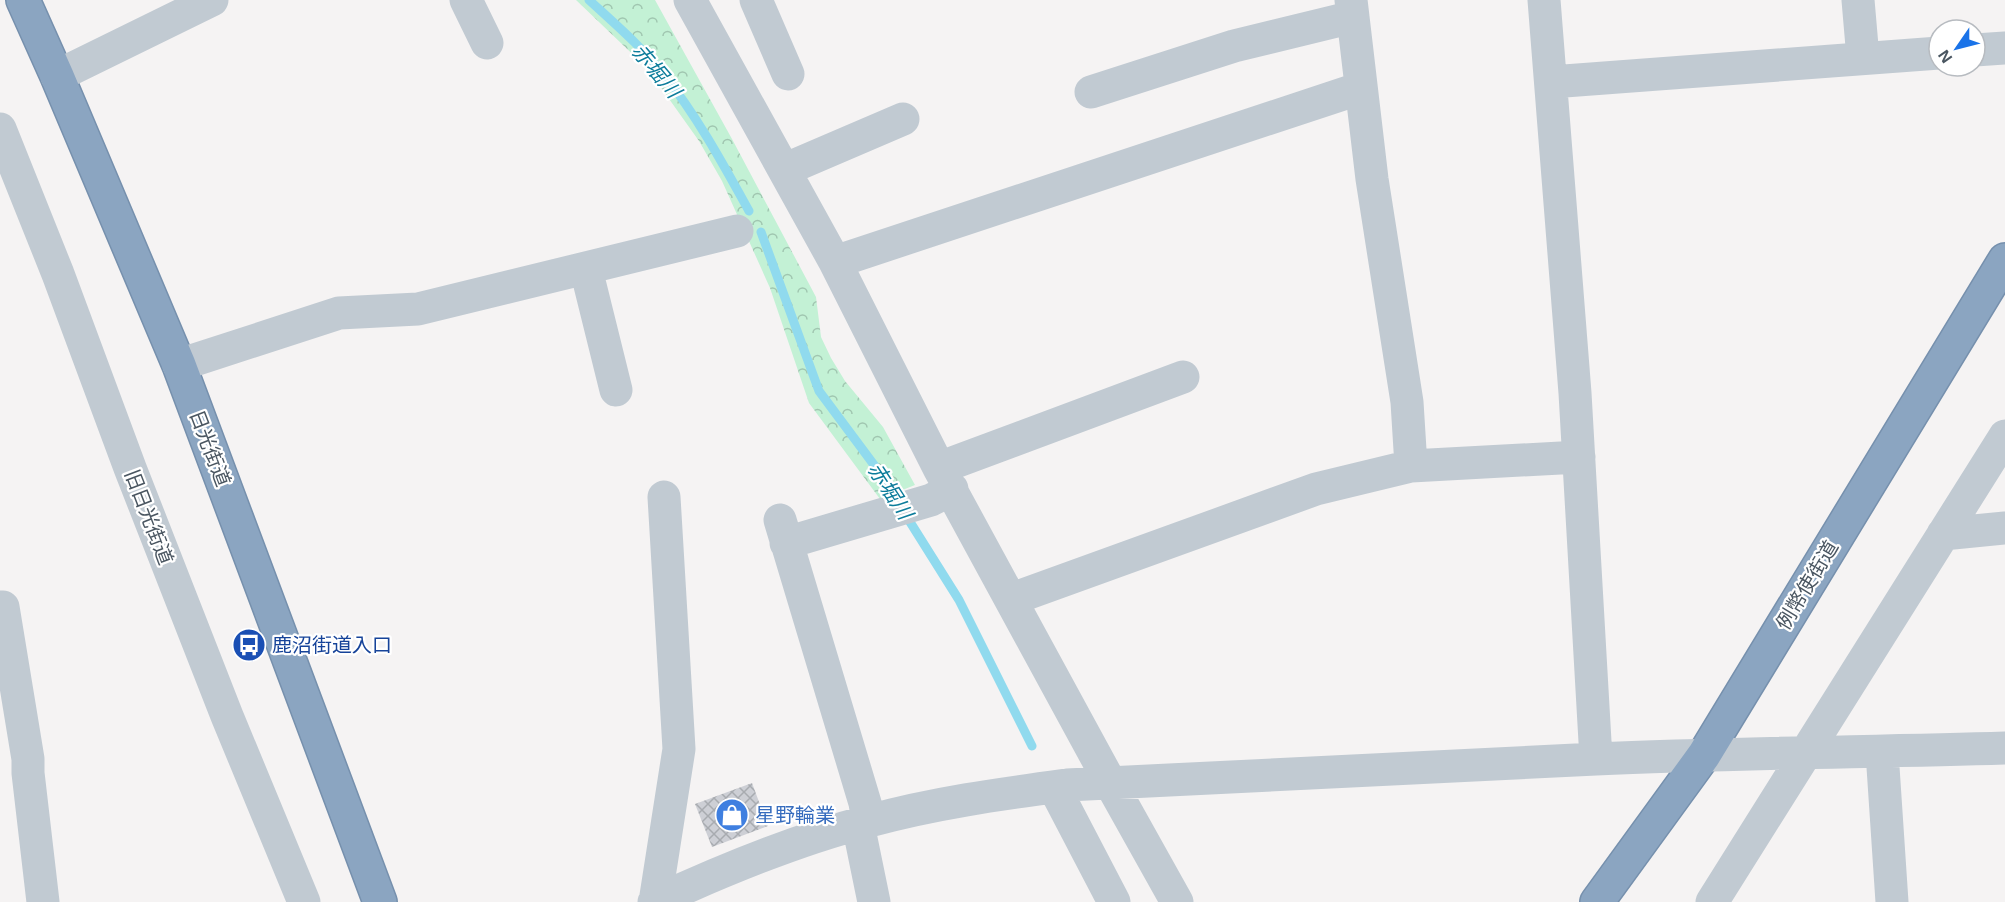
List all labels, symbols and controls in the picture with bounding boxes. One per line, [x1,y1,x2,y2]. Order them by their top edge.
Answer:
north arrow [1927,18,1987,78]
water label: 赤堀川 [627,39,687,104]
text: N [1935,47,1955,66]
street label: 日光街道 [185,407,235,489]
water label: 赤堀川 [864,458,918,525]
street label: 旧日光街道 [121,466,177,568]
street label: 例幣使街道 [1772,536,1842,634]
bus stop icon: 鹿沼街道入口 [231,627,267,663]
place label: 鹿沼街道入口 [272,634,392,656]
shop icon: 星野輪業 [714,797,750,833]
place label: 星野輪業 [755,804,835,826]

